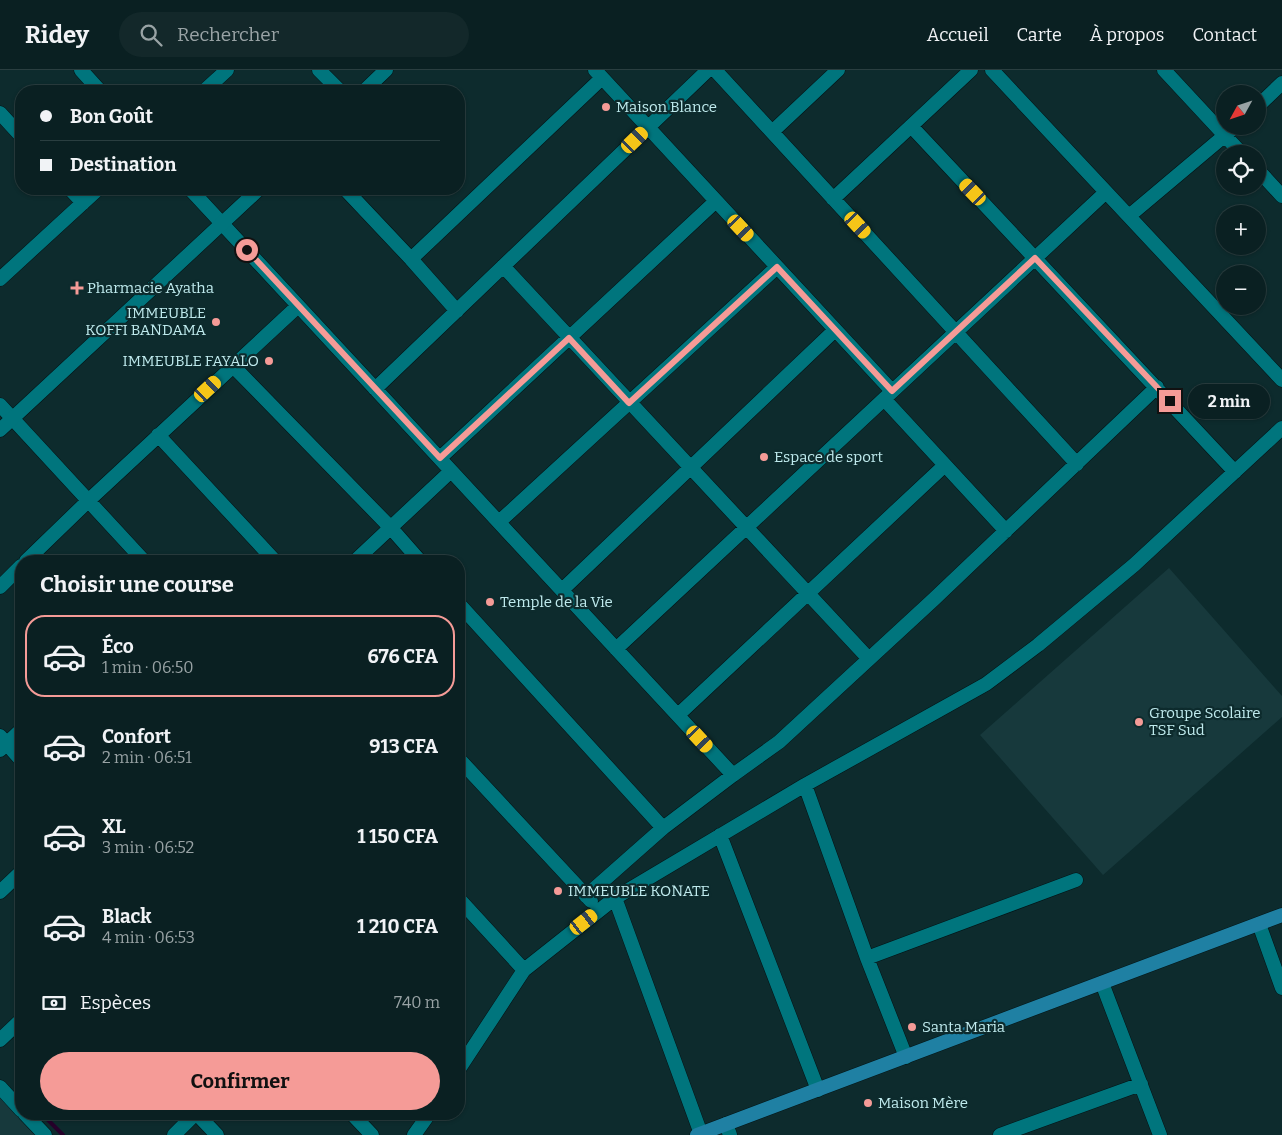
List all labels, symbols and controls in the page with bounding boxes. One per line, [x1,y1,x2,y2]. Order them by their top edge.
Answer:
search box [119,12,469,57]
text: Ridey [25,21,89,49]
icon: search [137,21,165,49]
text: Rechercher [177,23,279,46]
text: Accueil [927,24,989,46]
text: Carte [1017,24,1062,46]
text: À propos [1090,24,1164,46]
text: Contact [1192,24,1257,46]
north arrow [1216,85,1266,135]
map controls [1216,85,1266,315]
place label: Maison Blance [616,98,717,116]
marker: Maison Blance [600,101,612,113]
text: Bon Goût [70,105,153,128]
car [618,124,651,156]
button: locate [1216,145,1266,195]
text: Destination [70,153,176,176]
car [957,176,988,208]
button: + [1216,205,1266,255]
car [842,209,873,241]
car [725,212,756,244]
route start [236,239,258,261]
button: − [1216,265,1266,315]
place label: Pharmacie Ayatha [87,279,214,297]
marker: Pharmacie Ayatha [71,282,83,294]
place label: IMMEUBLE KOFFI BANDAMA [85,304,206,339]
marker: IMMEUBLE KOFFI BANDAMA [210,316,222,328]
place label: IMMEUBLE FAYALO [122,352,259,370]
marker: IMMEUBLE FAYALO [263,355,275,367]
car [191,373,224,405]
callout: 2 min [1188,384,1270,418]
route end [1159,390,1181,412]
text: 2 min [1208,392,1250,411]
place label: Espace de sport [774,448,883,466]
marker: Espace de sport [758,451,770,463]
text: Choisir une course [40,571,234,598]
place label: Temple de la Vie [500,593,613,611]
marker: Temple de la Vie [484,596,496,608]
icon: car [42,634,87,679]
text: Éco [102,635,134,658]
text: 676 CFA [367,645,438,668]
text: 1 min · 06:50 [102,658,193,677]
place label: Groupe Scolaire TSF Sud [1149,704,1261,739]
marker: Groupe Scolaire TSF Sud [1133,716,1145,728]
car [684,723,715,755]
icon: car [42,724,87,769]
text: Confort [102,725,171,748]
text: 913 CFA [369,735,438,758]
text: 2 min · 06:51 [102,748,192,767]
icon: car [42,814,87,859]
text: XL [102,815,126,838]
text: 1 150 CFA [357,825,438,848]
text: 3 min · 06:52 [102,838,194,857]
place label: IMMEUBLE KONATE [568,882,710,900]
marker: IMMEUBLE KONATE [552,885,564,897]
icon: car [42,904,87,949]
text: Black [102,905,152,928]
car [567,907,600,937]
text: 1 210 CFA [357,915,438,938]
text: 4 min · 06:53 [102,928,195,947]
icon: cash [40,989,68,1017]
text: Espèces [80,991,151,1014]
text: 740 m [394,993,440,1012]
place label: Santa Maria [922,1018,1005,1036]
marker: Santa Maria [906,1021,918,1033]
button: Confirmer [40,1052,440,1110]
place label: Maison Mère [878,1094,968,1112]
marker: Maison Mère [862,1097,874,1109]

